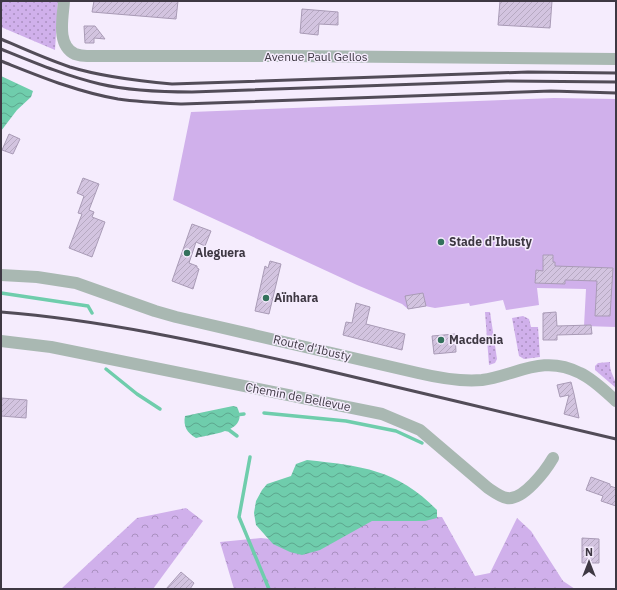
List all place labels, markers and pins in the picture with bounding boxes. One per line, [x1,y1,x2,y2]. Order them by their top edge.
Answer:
place label: Stade d'Ibusty [449,234,532,249]
marker: Stade d'Ibusty [436,237,446,247]
place label: Aleguera [195,245,246,260]
marker: Aleguera [182,248,192,258]
place label: Aïnhara [274,290,318,305]
marker: Aïnhara [261,293,271,303]
place label: Macdenia [449,332,503,347]
marker: Macdenia [436,335,446,345]

